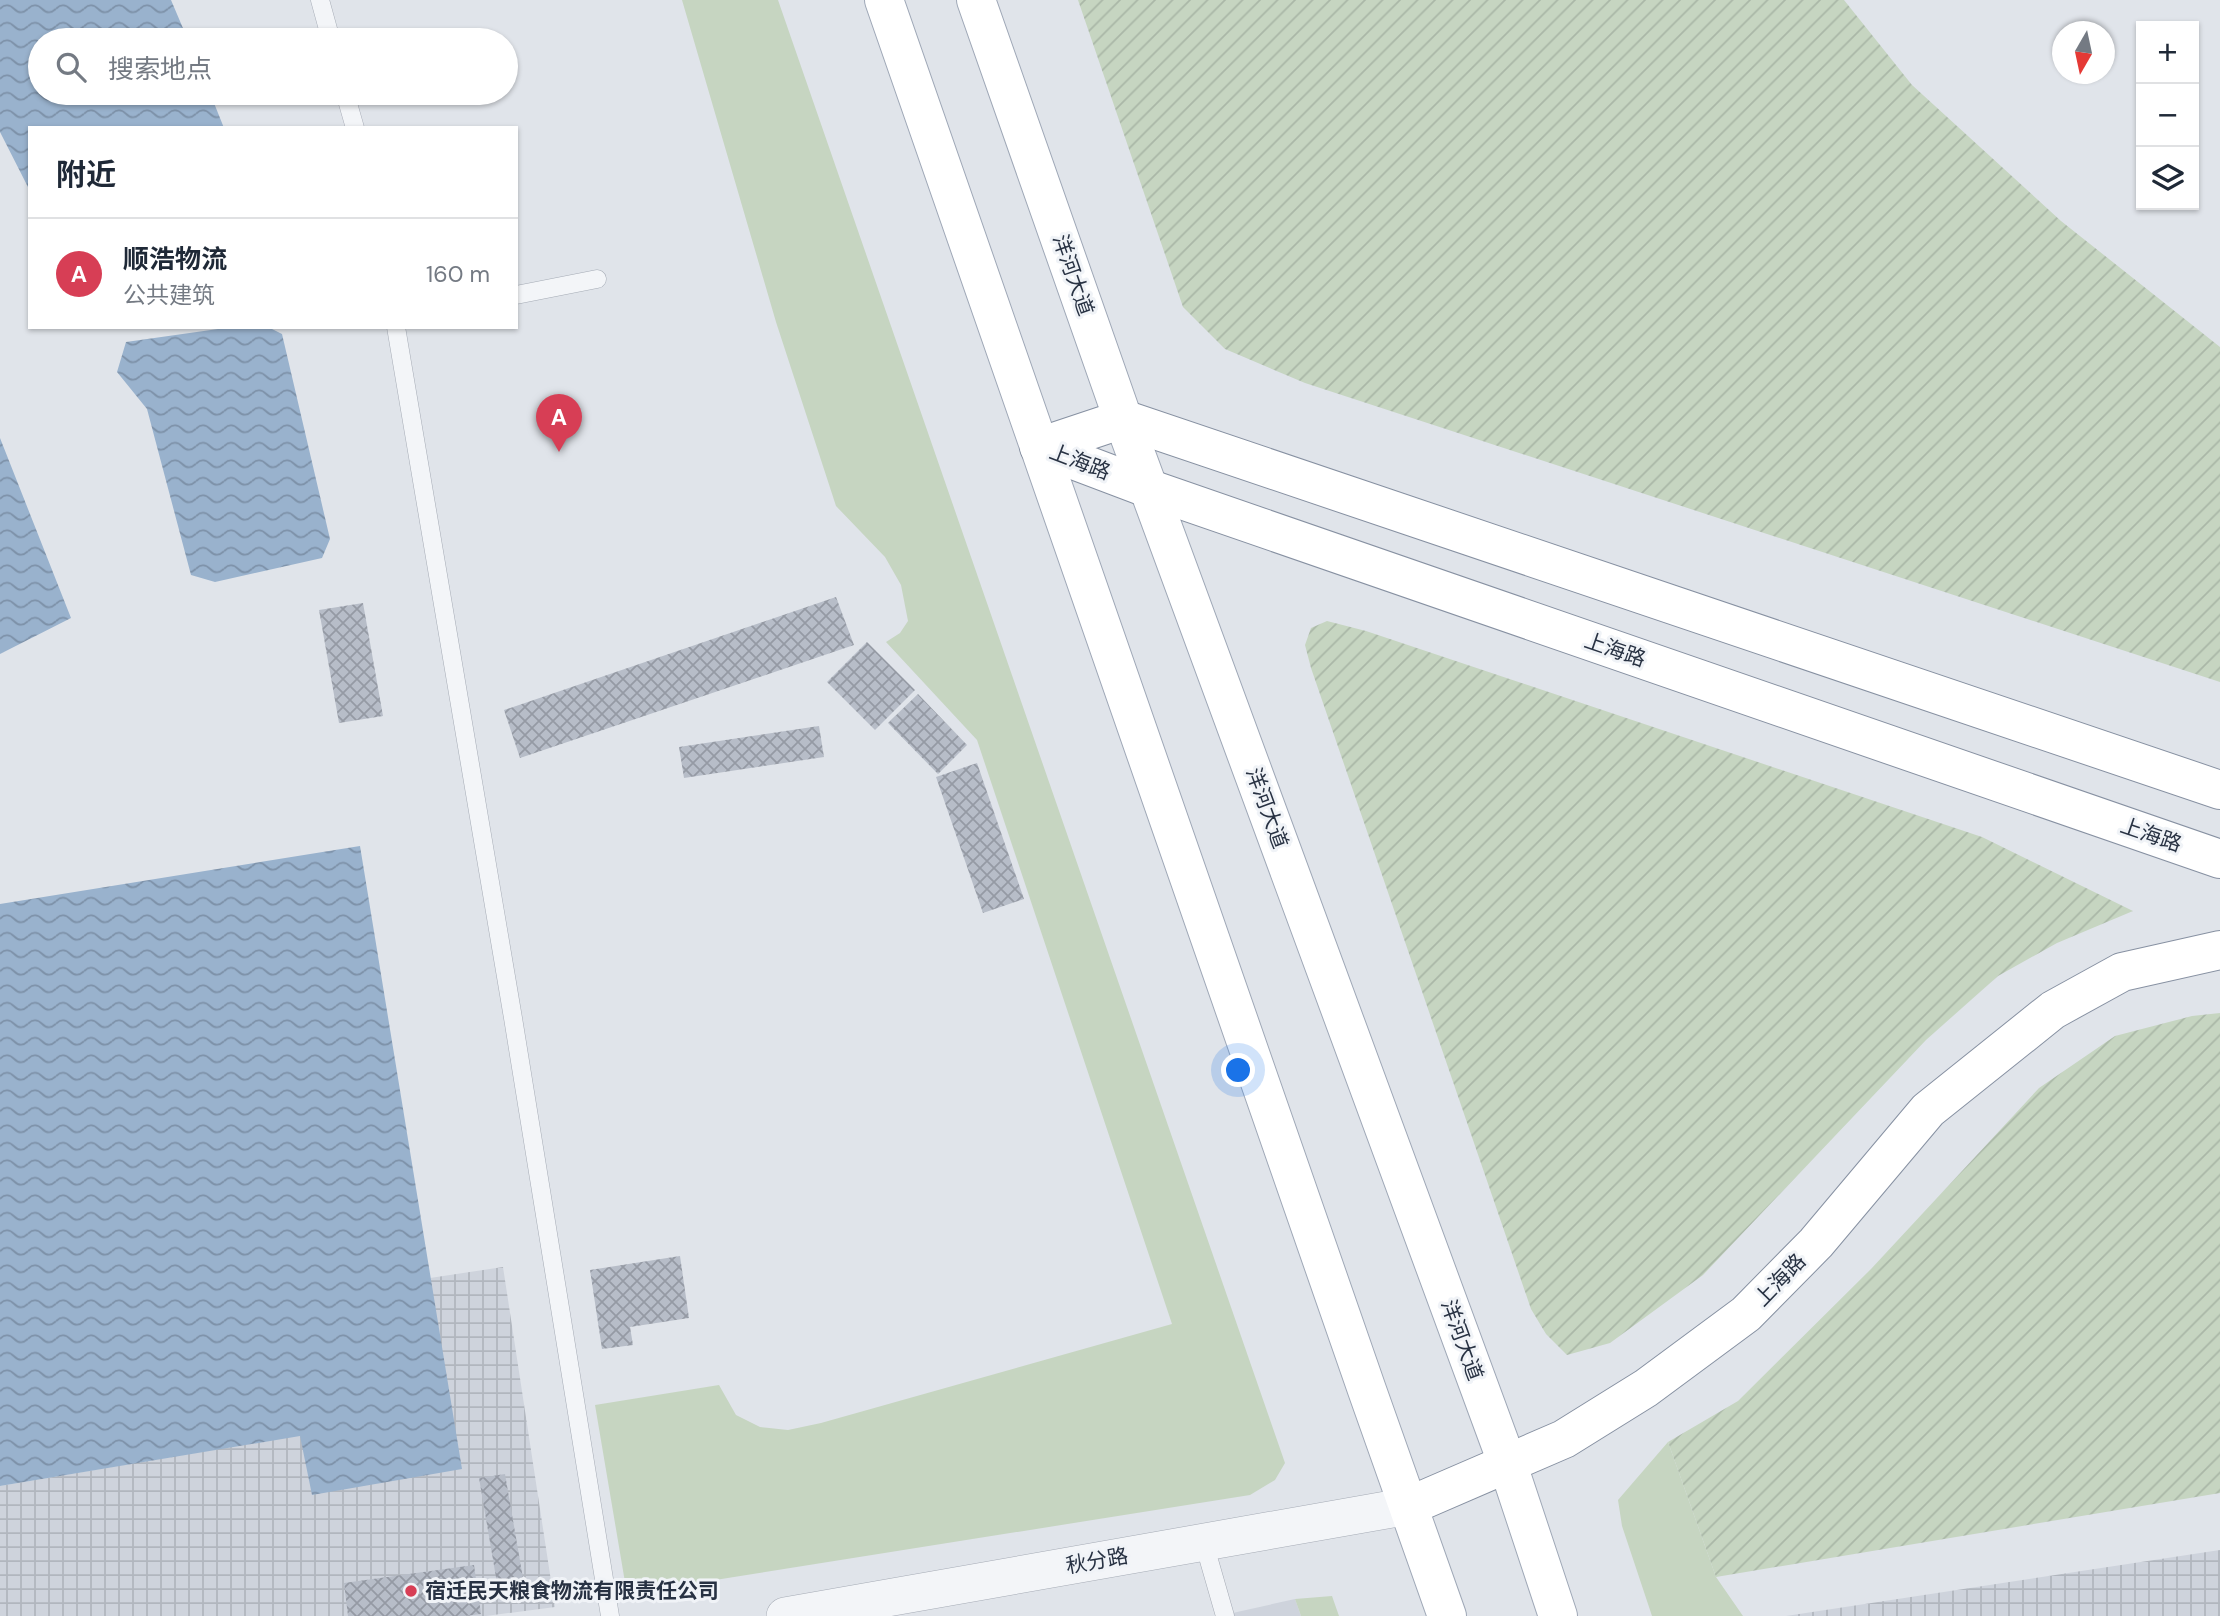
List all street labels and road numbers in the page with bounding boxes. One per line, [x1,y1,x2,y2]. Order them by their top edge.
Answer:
street label: 洋河大道 [1046,231,1100,319]
street label: 上海路 [1046,438,1114,486]
street label: 上海路 [1581,627,1649,673]
street label: 洋河大道 [1239,764,1295,852]
street label: 上海路 [2117,812,2185,858]
street label: 上海路 [1748,1248,1812,1312]
street label: 洋河大道 [1434,1296,1490,1384]
street label: 秋分路 [1064,1542,1130,1580]

